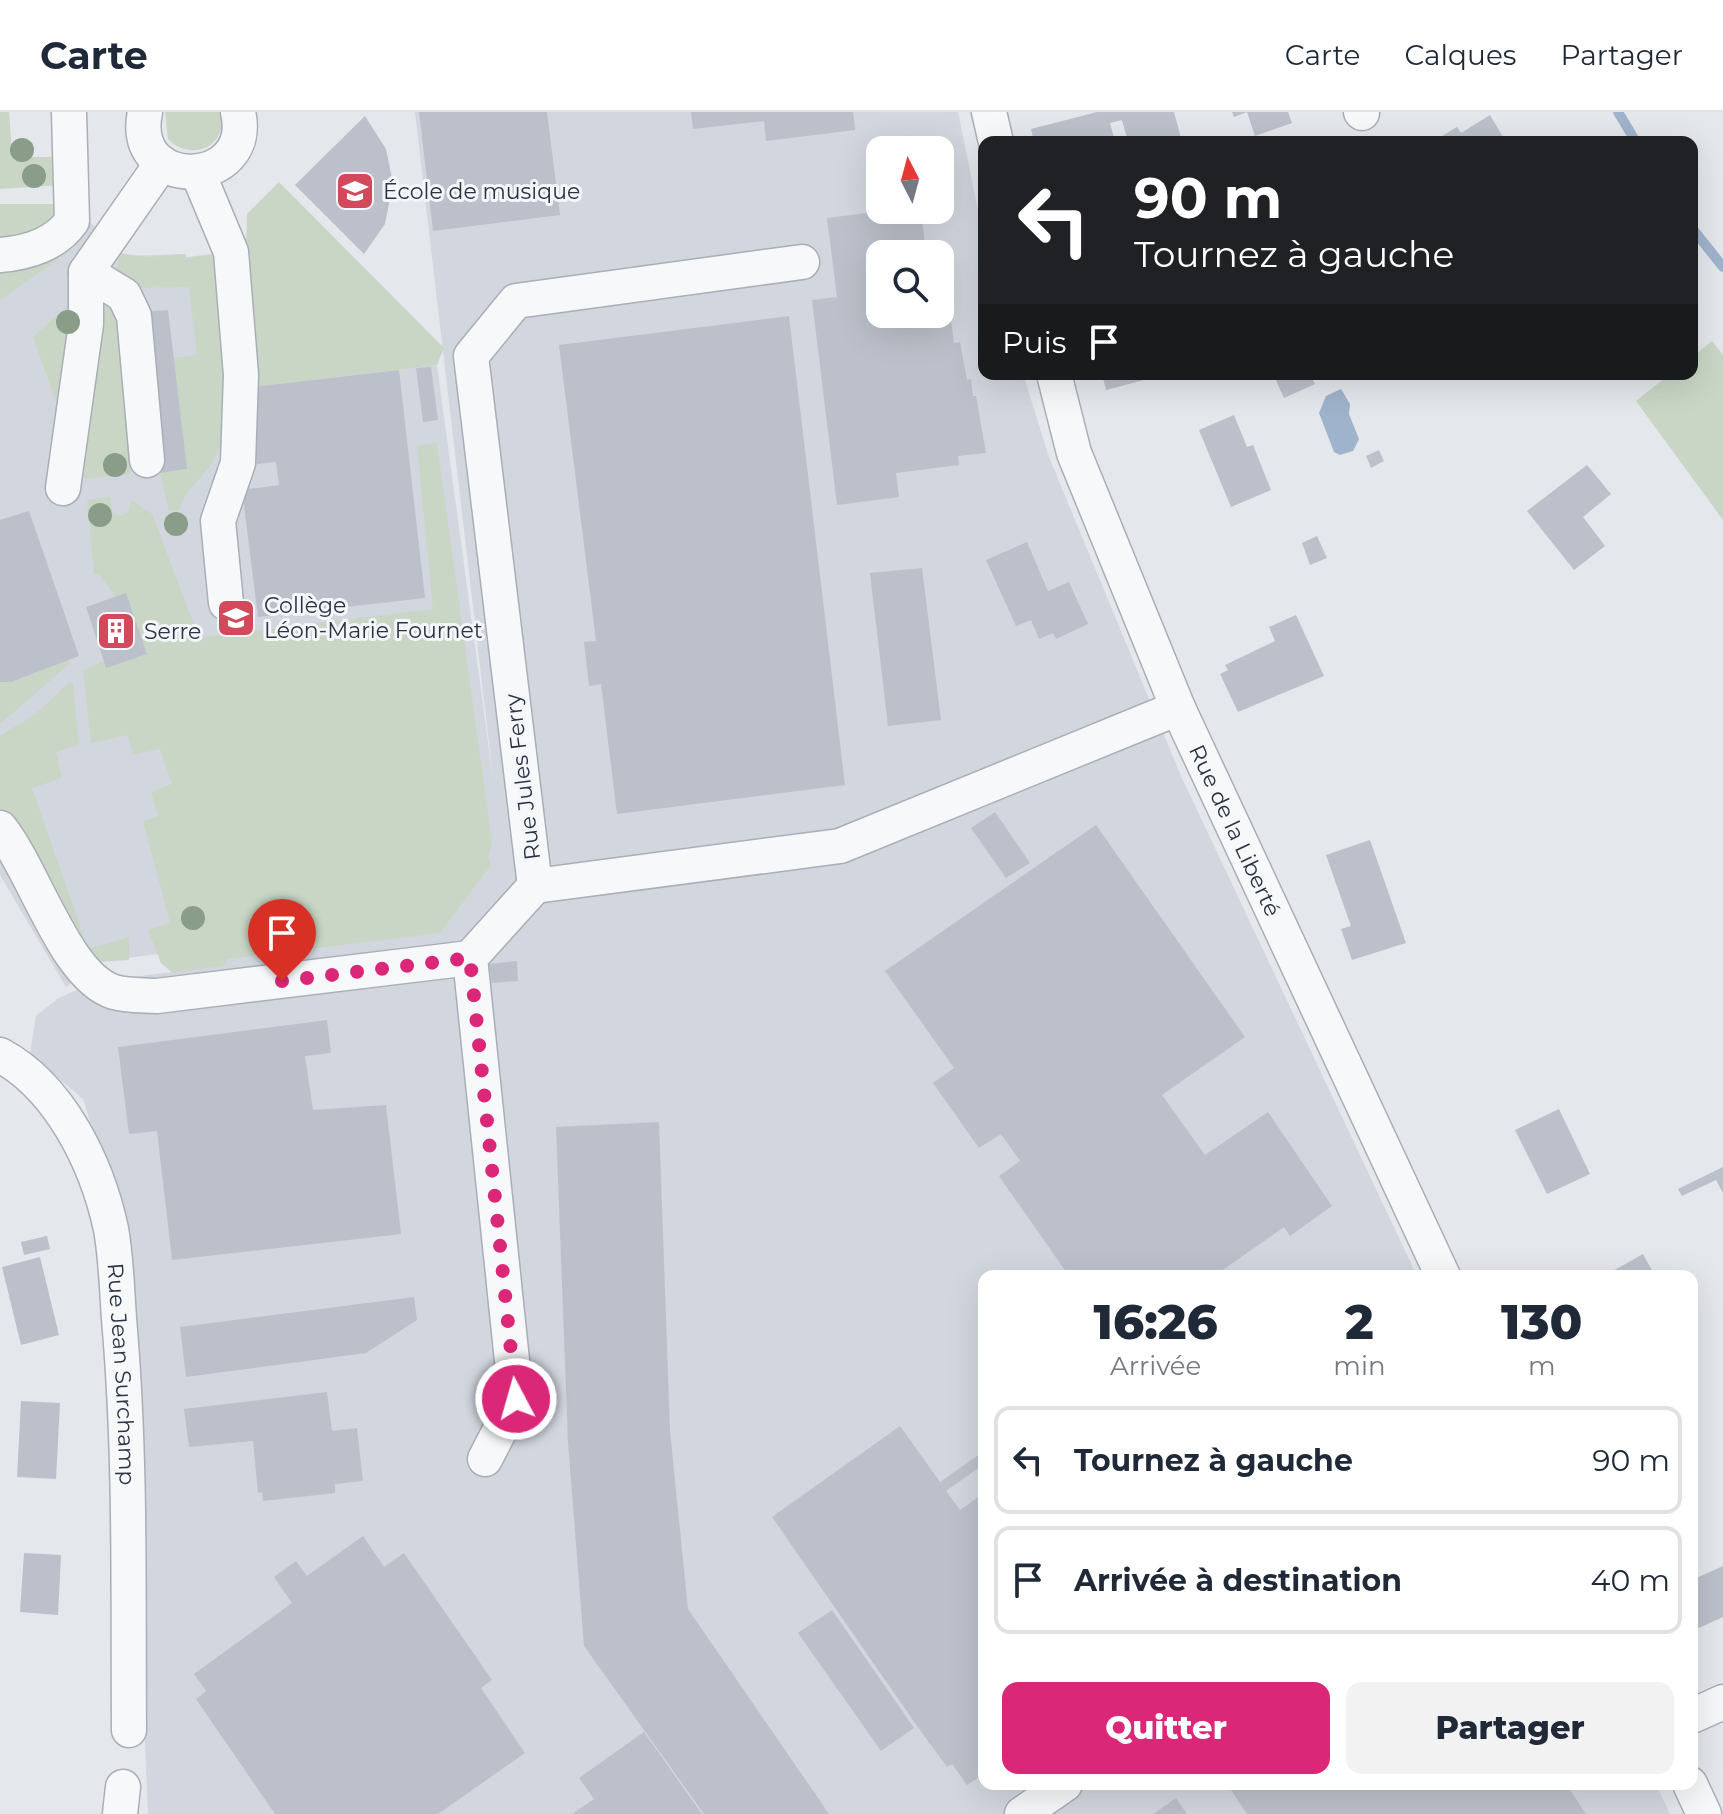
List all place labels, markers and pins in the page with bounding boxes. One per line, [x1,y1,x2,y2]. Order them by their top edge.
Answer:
school or university icon: École de musique [334,170,376,212]
place label: École de musique [383,178,580,205]
place label: Collège Léon-Marie Fournet [264,592,483,644]
school or university icon: Collège Léon-Marie Fournet [215,597,257,639]
building icon: Serre [95,610,137,652]
place label: Serre [144,618,201,645]
pin [248,899,316,981]

